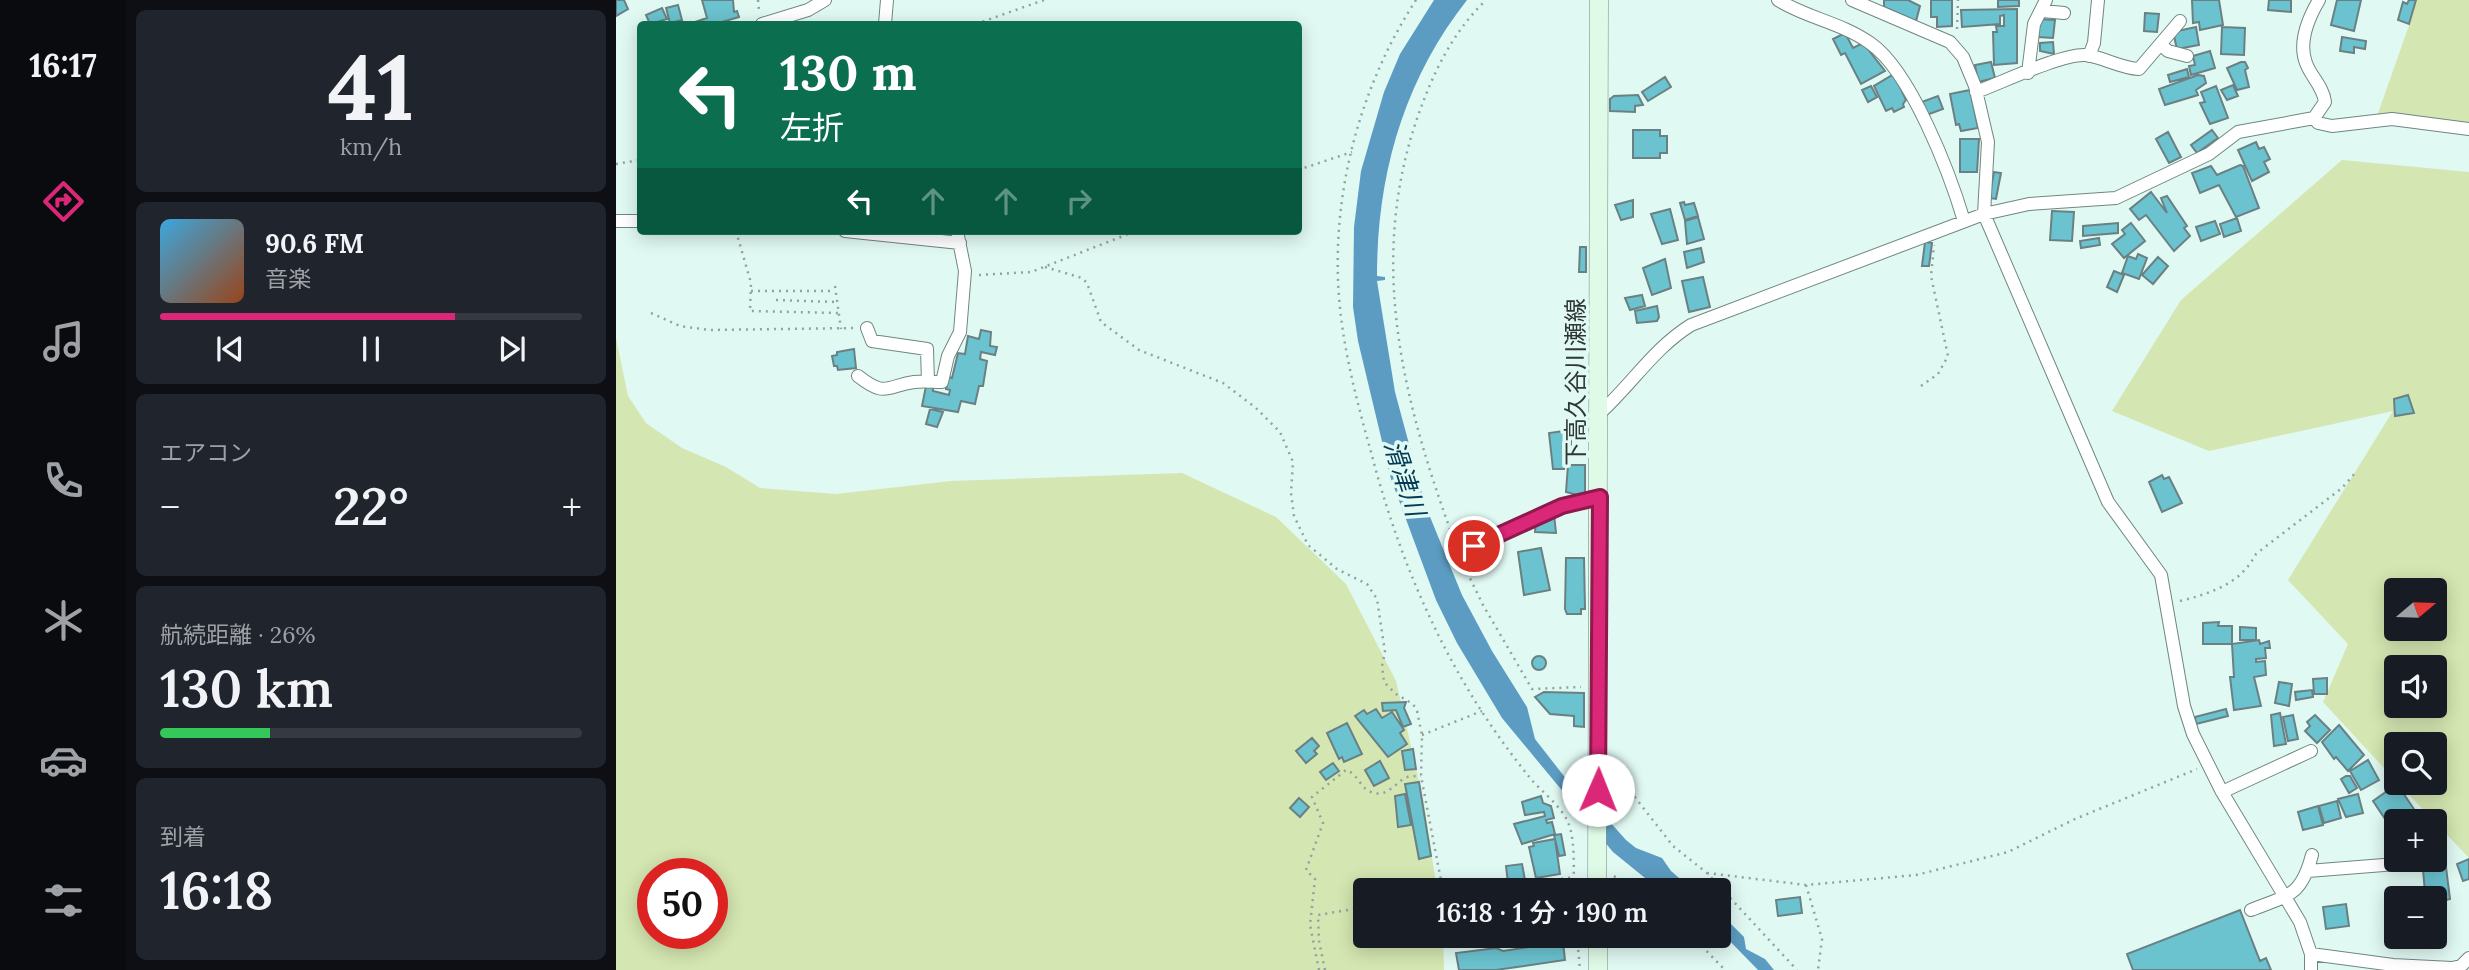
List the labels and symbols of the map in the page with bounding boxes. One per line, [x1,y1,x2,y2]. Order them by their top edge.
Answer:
street label: 下高久谷川瀬線 [1560,298,1591,466]
water label: 滑津川 [1377,436,1434,523]
pin [1444,516,1504,576]
north arrow [2384,578,2446,640]
position arrow [1561,753,1635,827]
speed limit sign: 50 [637,858,728,949]

